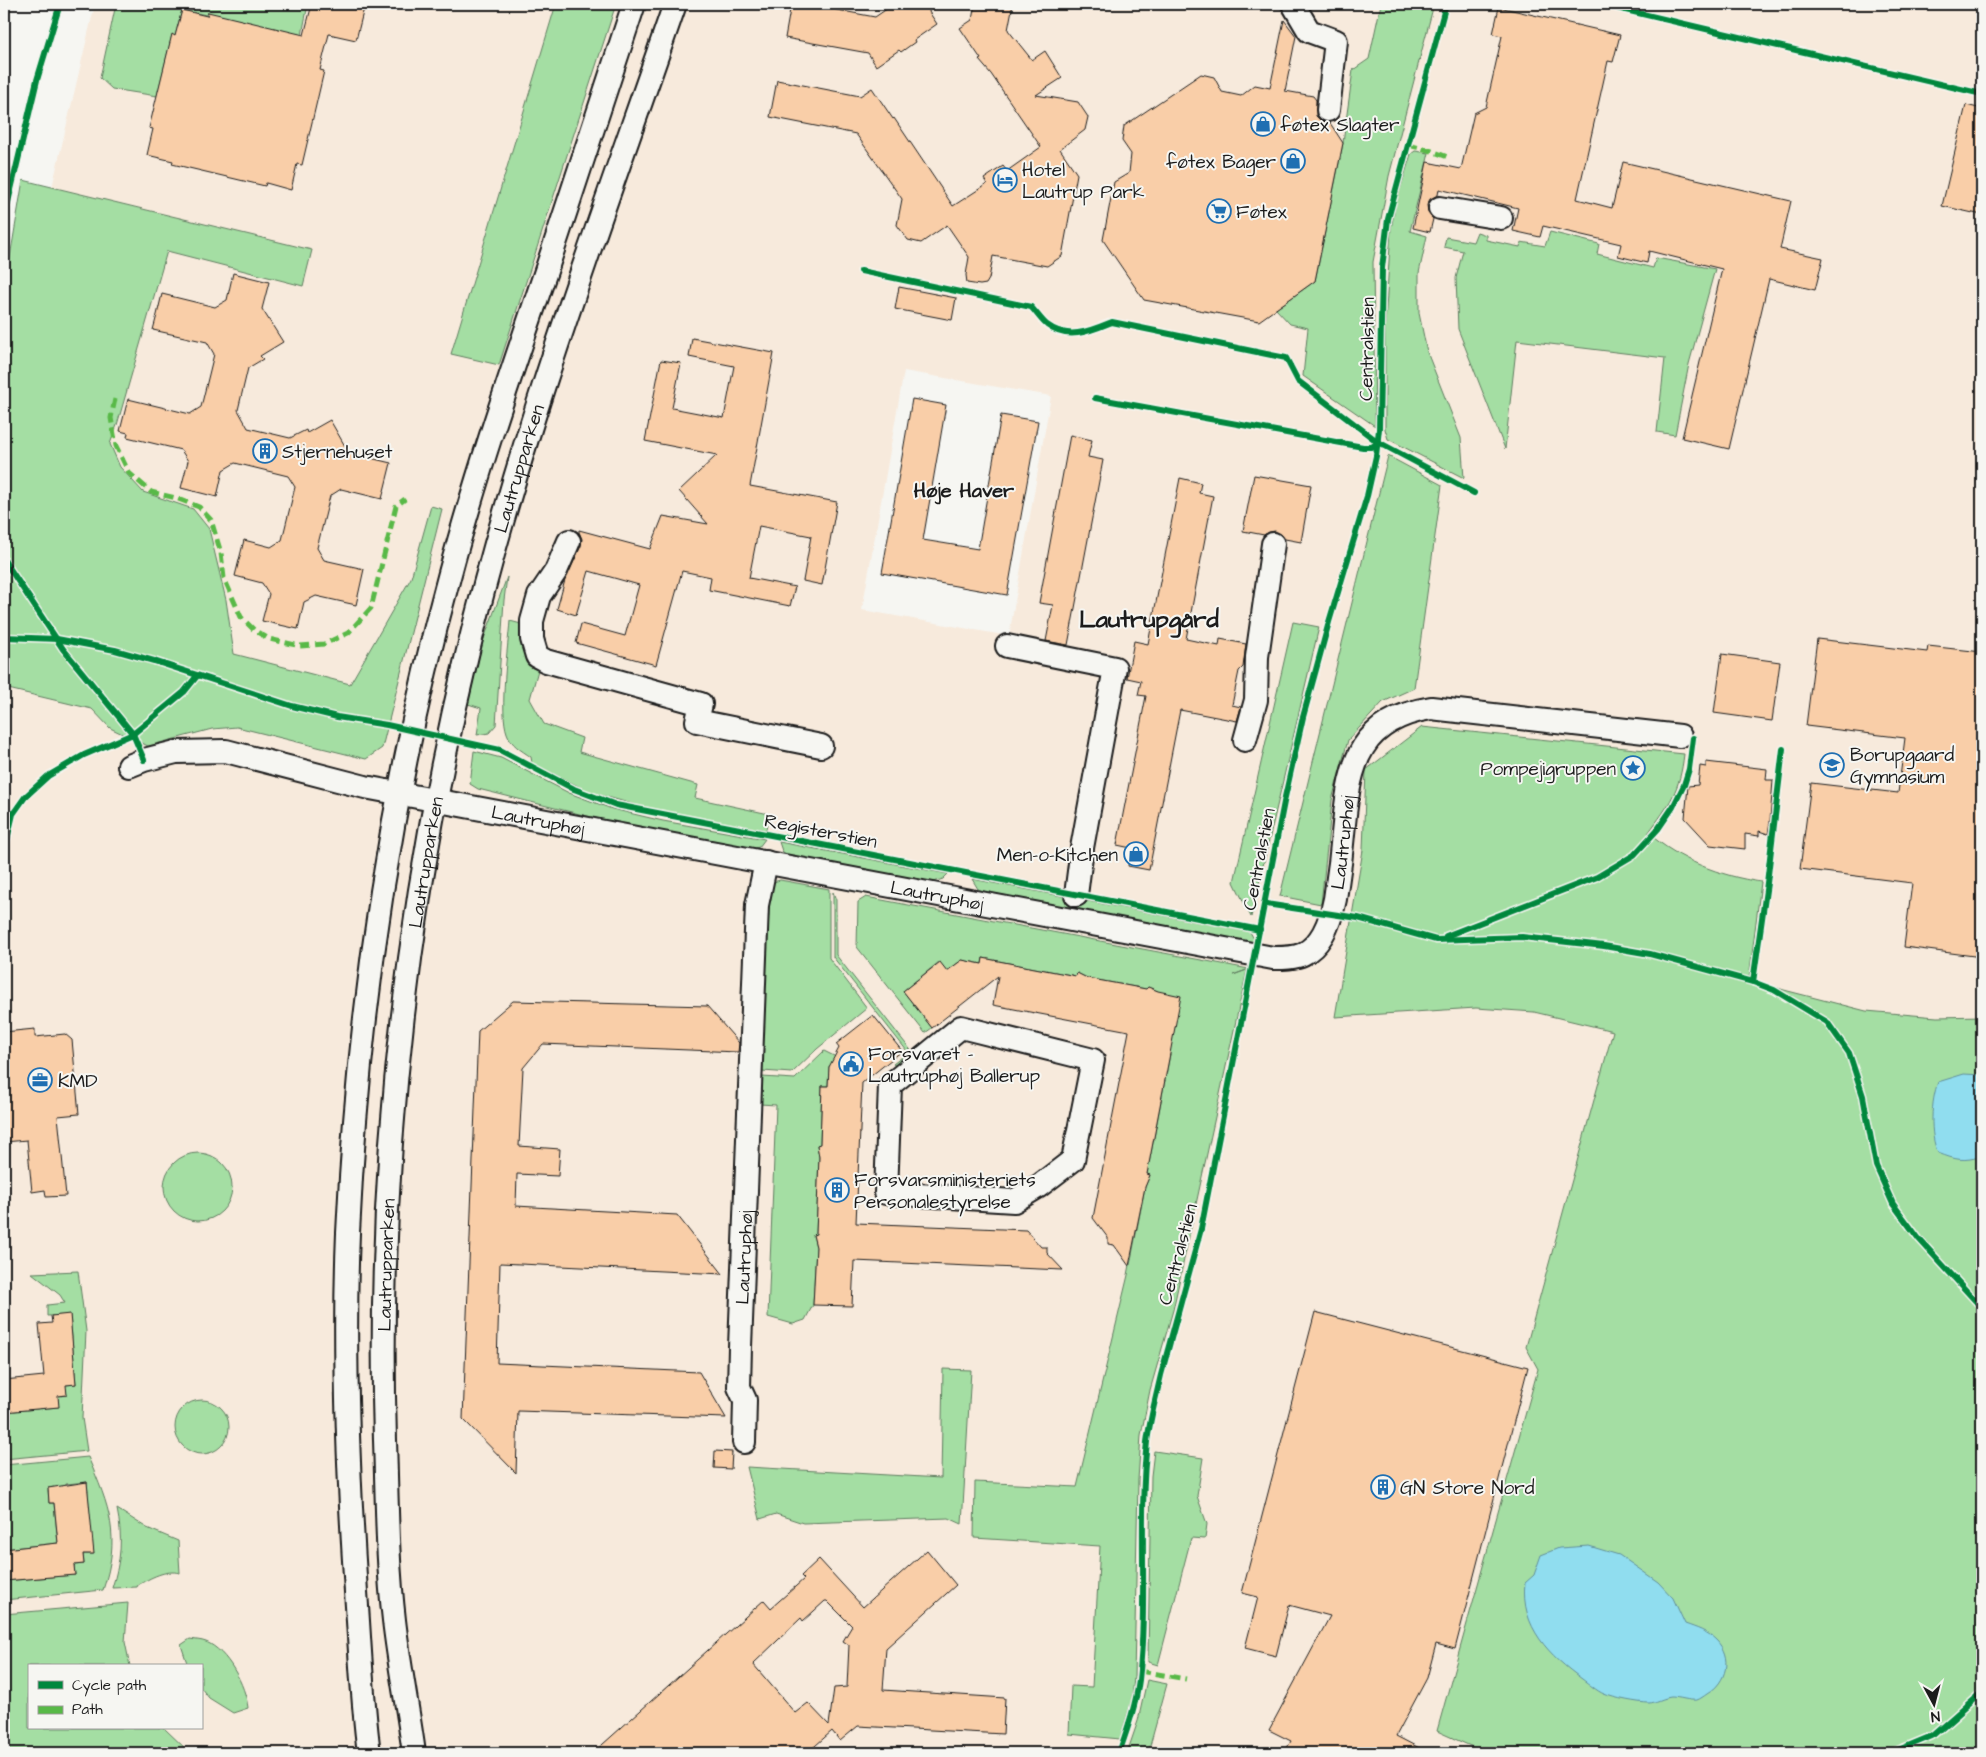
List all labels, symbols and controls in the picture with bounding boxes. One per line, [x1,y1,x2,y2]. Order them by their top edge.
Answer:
shop icon: føtex Slagter [1250,111,1276,137]
place label: føtex Slagter [1280,112,1400,140]
shop icon: føtex Bager [1280,148,1306,174]
place label: føtex Bager [1166,149,1277,177]
place label: Hotel Lautrup Park [1022,157,1145,206]
hotel icon: Hotel Lautrup Park [992,167,1018,193]
supermarket icon: Føtex [1206,198,1232,224]
place label: Føtex [1236,199,1287,226]
street label: Centralstien [1353,297,1382,401]
street label: Lautrupparken [488,401,552,536]
building icon: Stjernehuset [252,438,278,464]
place label: Stjernehuset [282,439,393,466]
district label: Høje Haver [914,477,1015,505]
district label: Lautrupgård [1079,603,1220,638]
place label: Borupgaard Gymnasium [1850,742,1955,792]
school or university icon: Borupgaard Gymnasium [1819,752,1845,778]
place icon: Pompejigruppen [1620,755,1646,781]
place label: Pompejigruppen [1480,756,1616,784]
street label: Lautruphøj [1325,793,1362,891]
street label: Lautrupparken [403,794,451,930]
street label: Lautruphøj [489,799,587,843]
street label: Centralstien [1236,806,1283,913]
street label: Registerstien [762,807,879,857]
shop icon: Men-o-Kitchen [1123,841,1149,867]
place label: Men-o-Kitchen [997,842,1118,869]
street label: Lautruphøj [888,874,986,918]
place label: Forsvaret - Lautruphøj Ballerup [868,1041,1041,1090]
public building icon: Forsvaret - Lautruphøj Ballerup [838,1051,864,1077]
office icon: KMD [27,1067,53,1093]
place label: KMD [58,1068,98,1095]
place label: Forsvarsministeriets Personalestyrelse [854,1167,1036,1217]
building icon: Forsvarsministeriets Personalestyrelse [824,1177,850,1203]
street label: Lautrupparken [372,1198,403,1331]
street label: Centralstien [1152,1201,1205,1308]
street label: Lautruphøj [730,1209,760,1305]
building icon: GN Store Nord [1370,1474,1396,1500]
place label: GN Store Nord [1400,1475,1535,1502]
legend [28,1664,202,1730]
text: Cycle path [72,1675,147,1697]
north arrow [1908,1680,1958,1730]
text: Path [72,1699,103,1720]
text: N [1930,1705,1941,1726]

